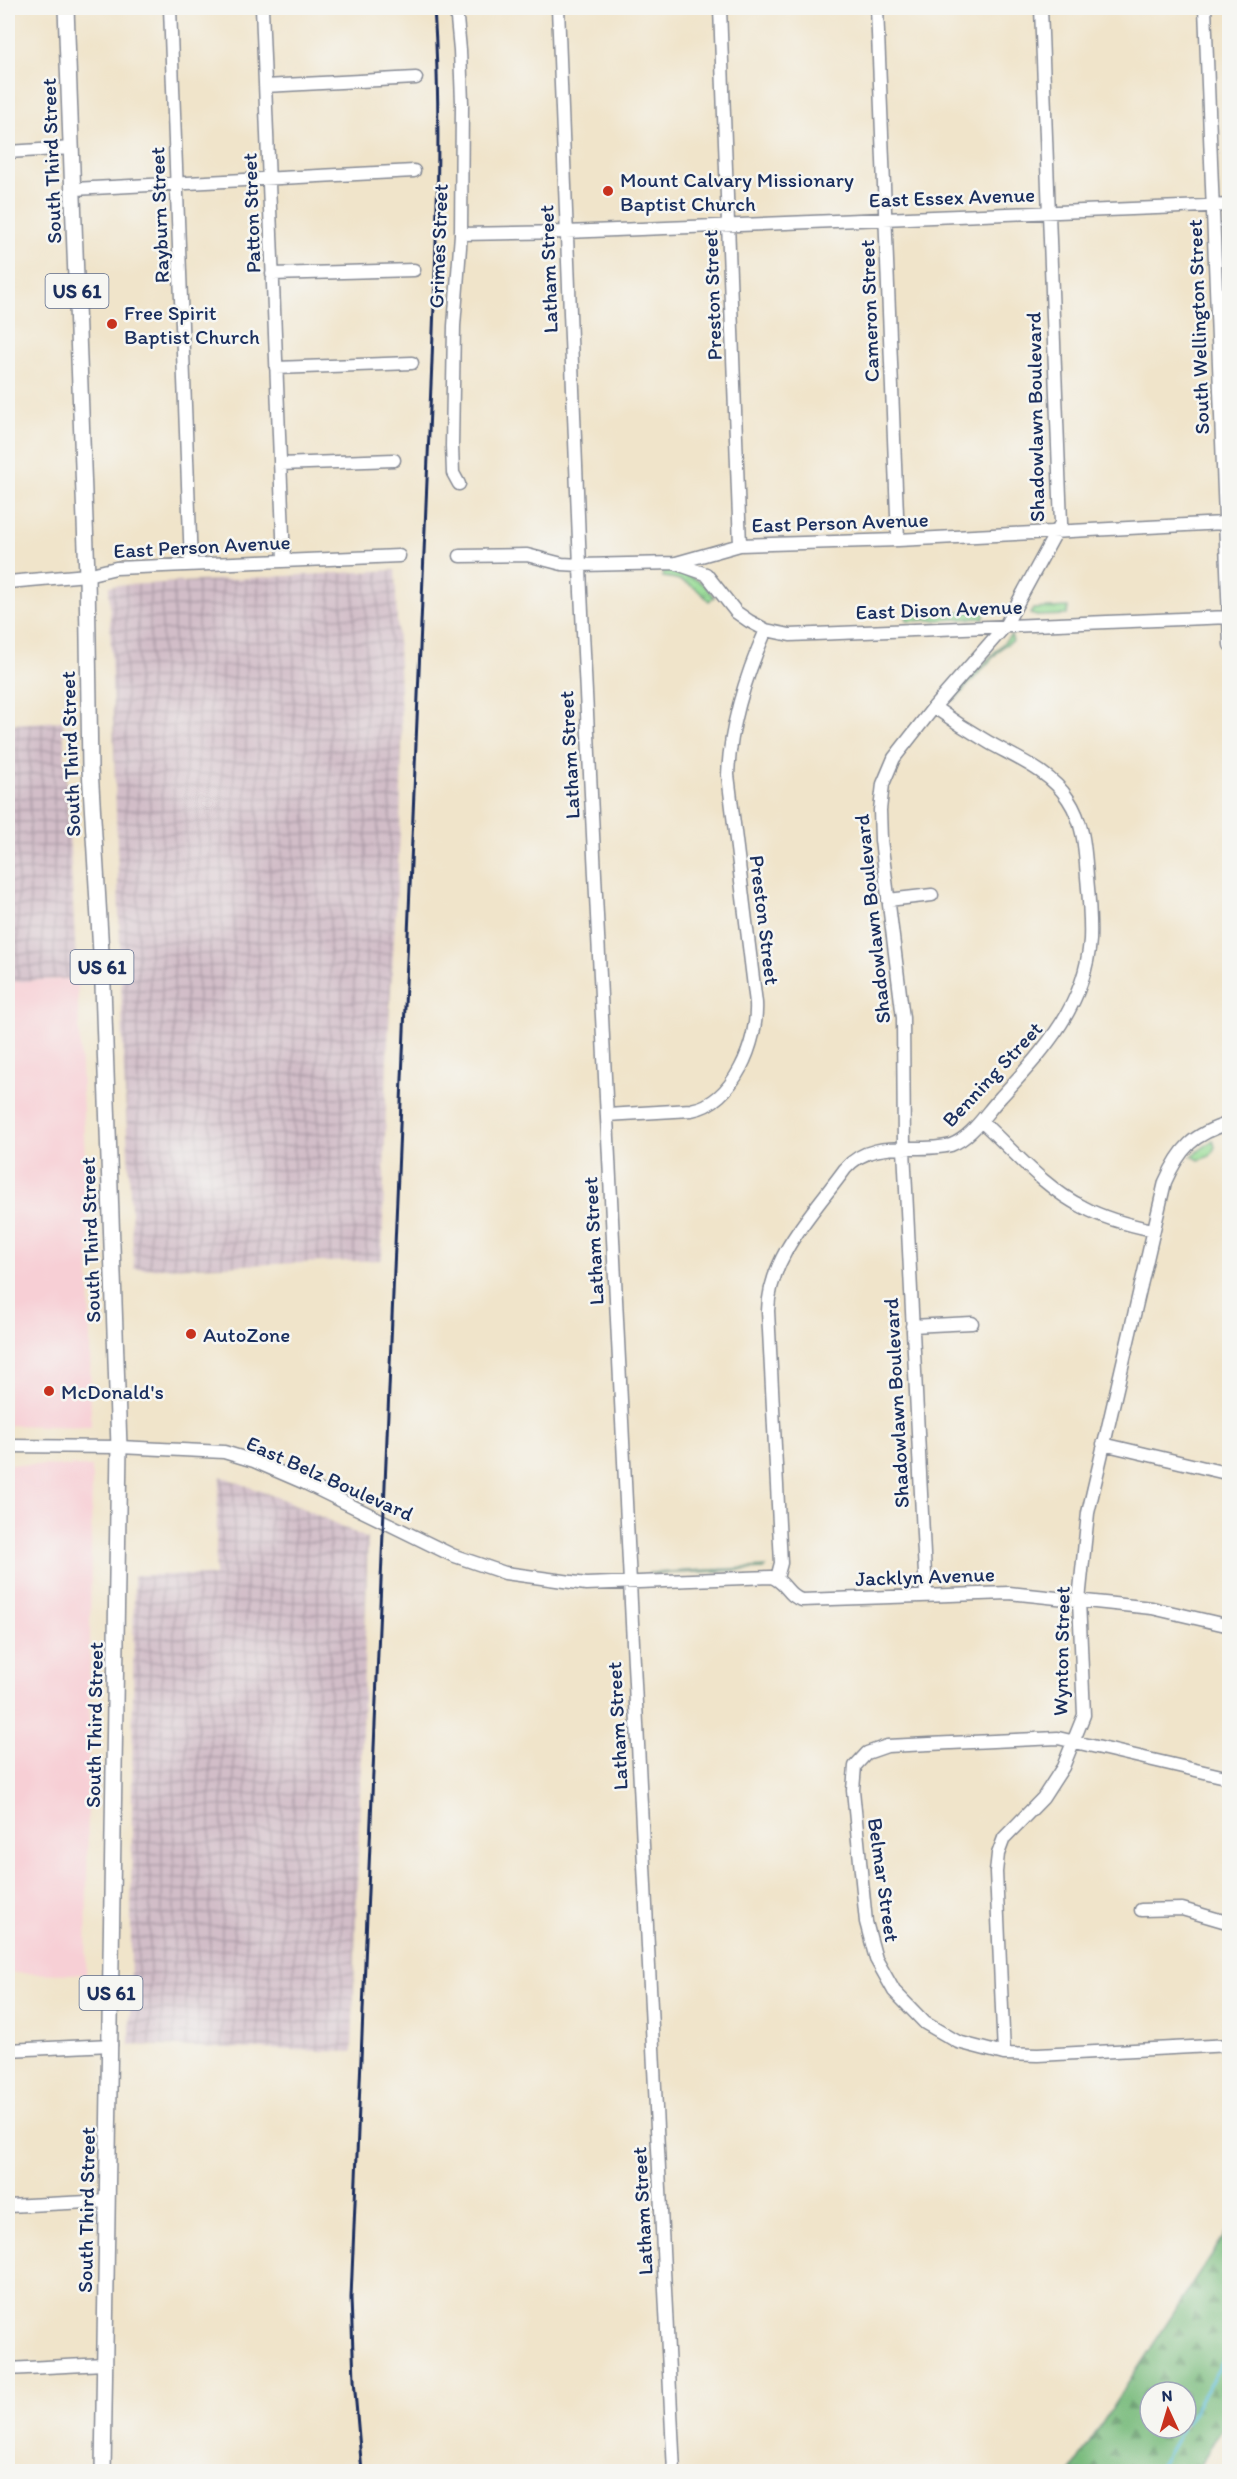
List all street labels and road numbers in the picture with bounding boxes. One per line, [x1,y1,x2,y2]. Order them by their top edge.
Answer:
street label: South Third Street [36,78,66,244]
street label: Rayburn Street [144,146,174,284]
street label: Patton Street [236,152,266,274]
street label: East Essex Avenue [868,182,1036,212]
street label: Grimes Street [423,183,453,309]
street label: Latham Street [533,204,563,334]
street label: South Wellington Street [1182,219,1214,435]
street label: Preston Street [697,229,727,361]
street label: Cameron Street [854,239,884,383]
road number: US 61 [46,274,109,308]
street label: Shadowlawn Boulevard [1021,311,1049,522]
street label: East Person Avenue [751,506,929,538]
street label: East Person Avenue [113,529,291,563]
street label: East Dison Avenue [855,594,1023,624]
street label: South Third Street [55,671,85,837]
street label: Latham Street [553,690,585,820]
street label: Shadowlawn Boulevard [849,813,895,1025]
street label: Preston Street [745,854,785,987]
road number: US 61 [70,950,134,984]
street label: Benning Street [937,1016,1047,1132]
street label: South Third Street [75,1157,105,1323]
street label: Latham Street [577,1176,609,1306]
street label: Shadowlawn Boulevard [878,1297,914,1509]
street label: East Belz Boulevard [243,1430,417,1526]
street label: Jacklyn Avenue [855,1561,995,1591]
street label: Wynton Street [1047,1586,1075,1716]
street label: South Third Street [80,1642,108,1808]
street label: Latham Street [601,1661,633,1791]
street label: Belmar Street [863,1816,905,1944]
road number: US 61 [80,1976,142,2010]
street label: South Third Street [72,2127,100,2293]
street label: Latham Street [626,2146,658,2276]

